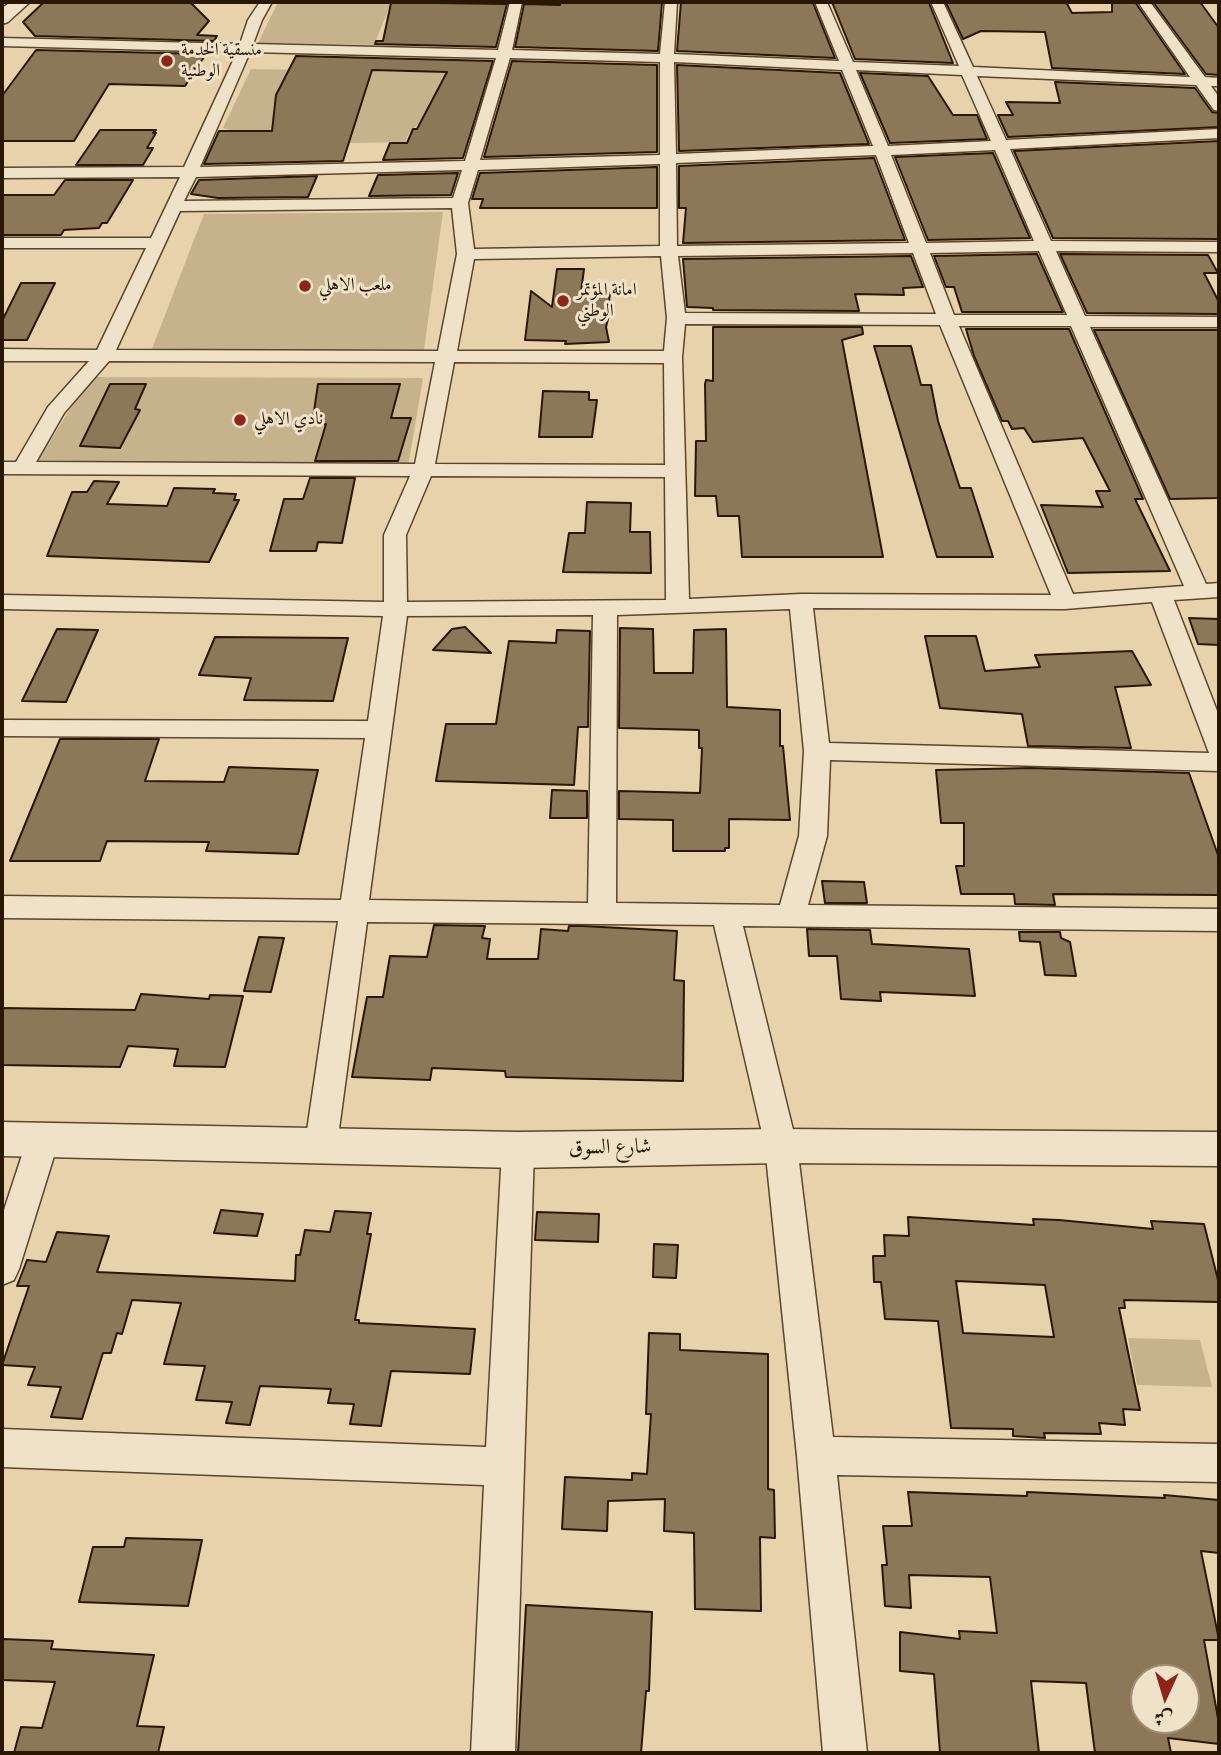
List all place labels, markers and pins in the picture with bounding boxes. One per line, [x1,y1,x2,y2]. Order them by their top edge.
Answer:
place label: منسقية الخدمة الوطنية [181,40,262,82]
marker: منسقية الخدمة الوطنية [159,53,175,69]
place label: ملعب الاهلي [319,275,391,297]
marker: ملعب الاهلي [297,278,313,294]
place label: امانة المؤتمر الوطني [577,280,637,322]
marker: امانة المؤتمر الوطني [555,293,571,309]
place label: نادي الاهلي [254,409,323,431]
marker: نادي الاهلي [232,412,248,428]

